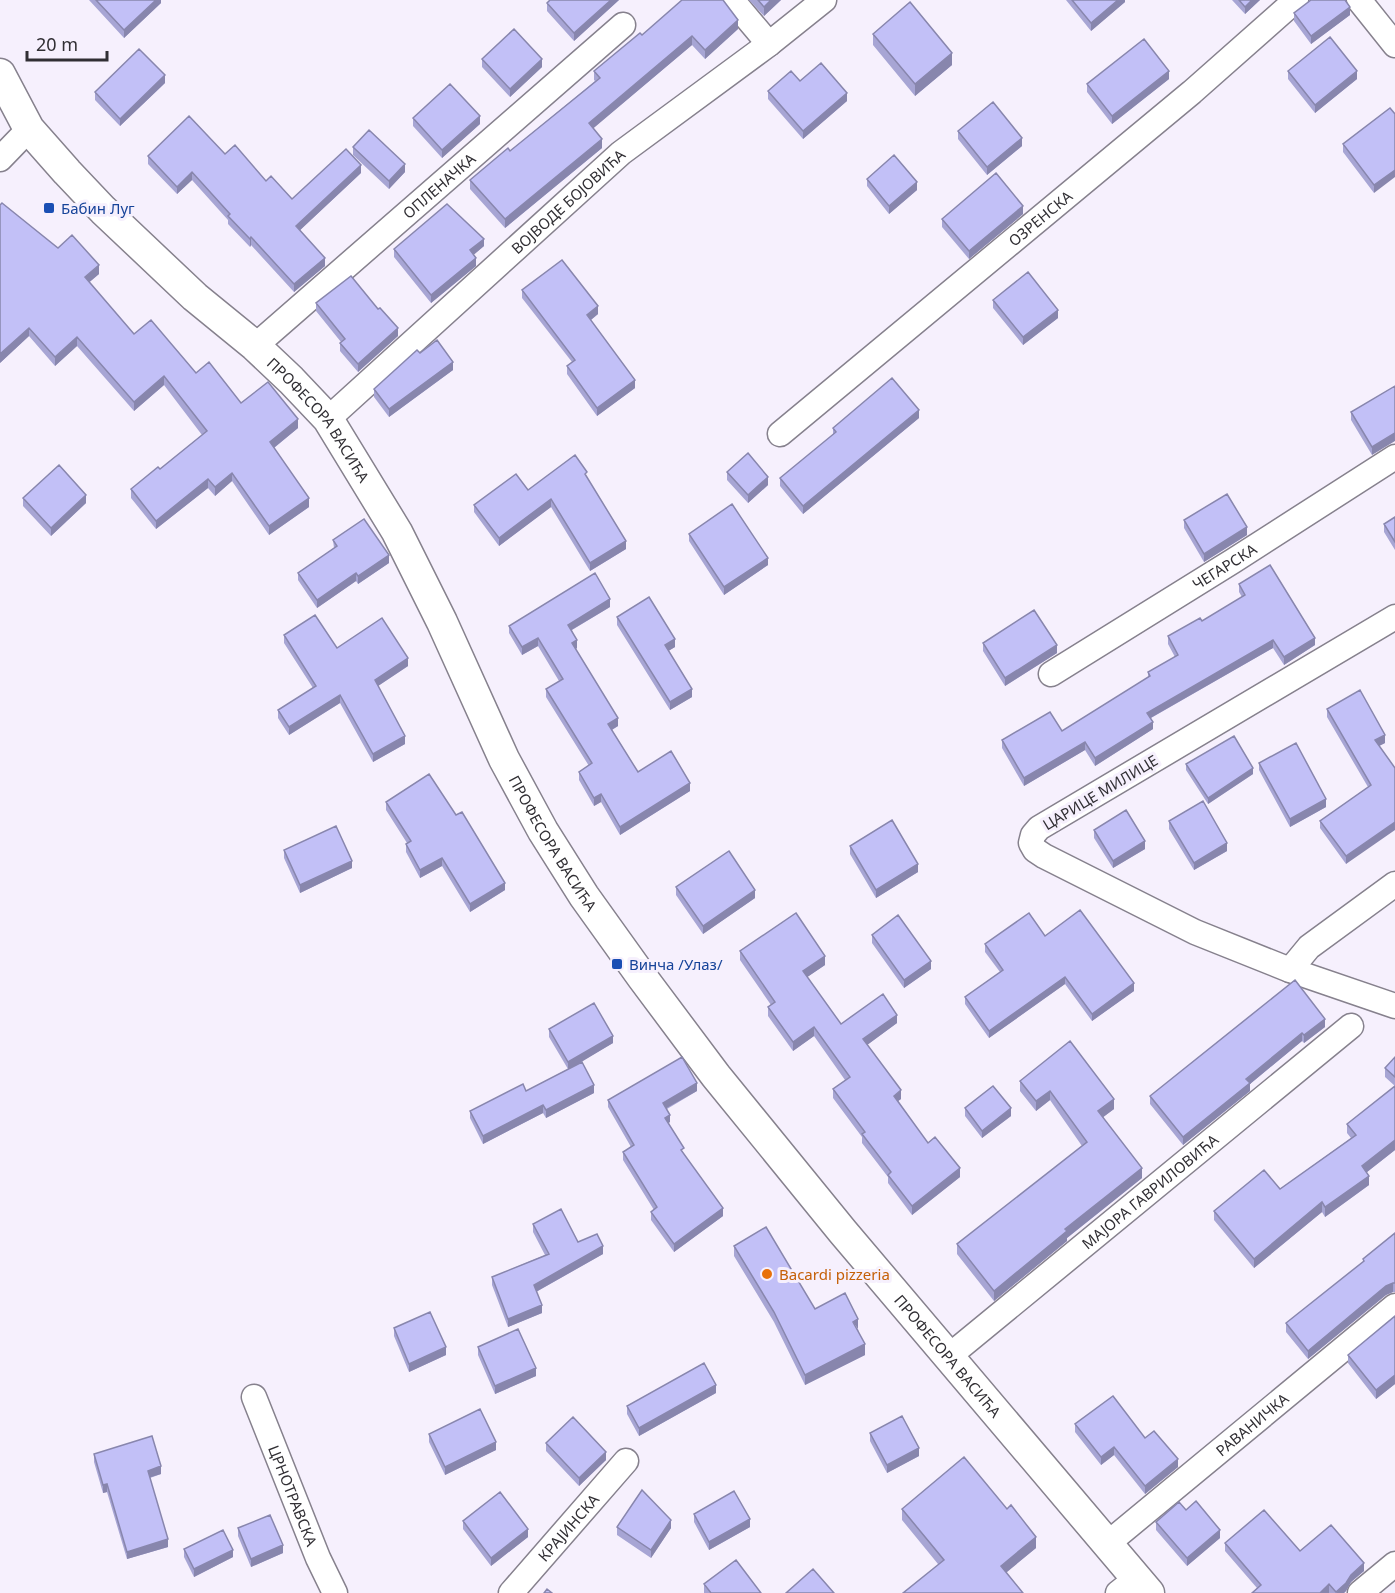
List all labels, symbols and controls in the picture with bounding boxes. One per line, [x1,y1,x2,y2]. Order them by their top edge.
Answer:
scale bar [27,24,106,62]
text: 20 m [36,32,78,56]
street label: ВОЈВОДЕ БОЈОВИЋА [507,144,629,258]
street label: ОПЛЕНАЧКА [398,148,480,223]
street label: ОЗРЕНСКА [1004,186,1076,250]
place label: Бабин Луг [61,198,135,218]
marker: Бабин Луг [42,201,56,215]
street label: ПРОФЕСОРА ВАСИЋА [263,353,374,486]
street label: ЧЕГАРСКА [1188,538,1261,594]
street label: ЦАРИЦЕ МИЛИЦЕ [1039,750,1161,834]
street label: ПРОФЕСОРА ВАСИЋА [505,772,602,915]
place label: Винча /Улаз/ [629,954,723,974]
marker: Винча /Улаз/ [610,957,624,971]
street label: МАЈОРА ГАВРИЛОВИЋА [1077,1129,1222,1253]
place label: Bacardi pizzeria [779,1264,890,1284]
marker: Bacardi pizzeria [760,1267,774,1281]
street label: ПРОФЕСОРА ВАСИЋА [890,1290,1006,1422]
street label: РАВАНИЧКА [1211,1388,1293,1460]
street label: ЦРНОТРАВСКА [264,1442,322,1549]
street label: КРАЈИНСКА [533,1489,603,1565]

